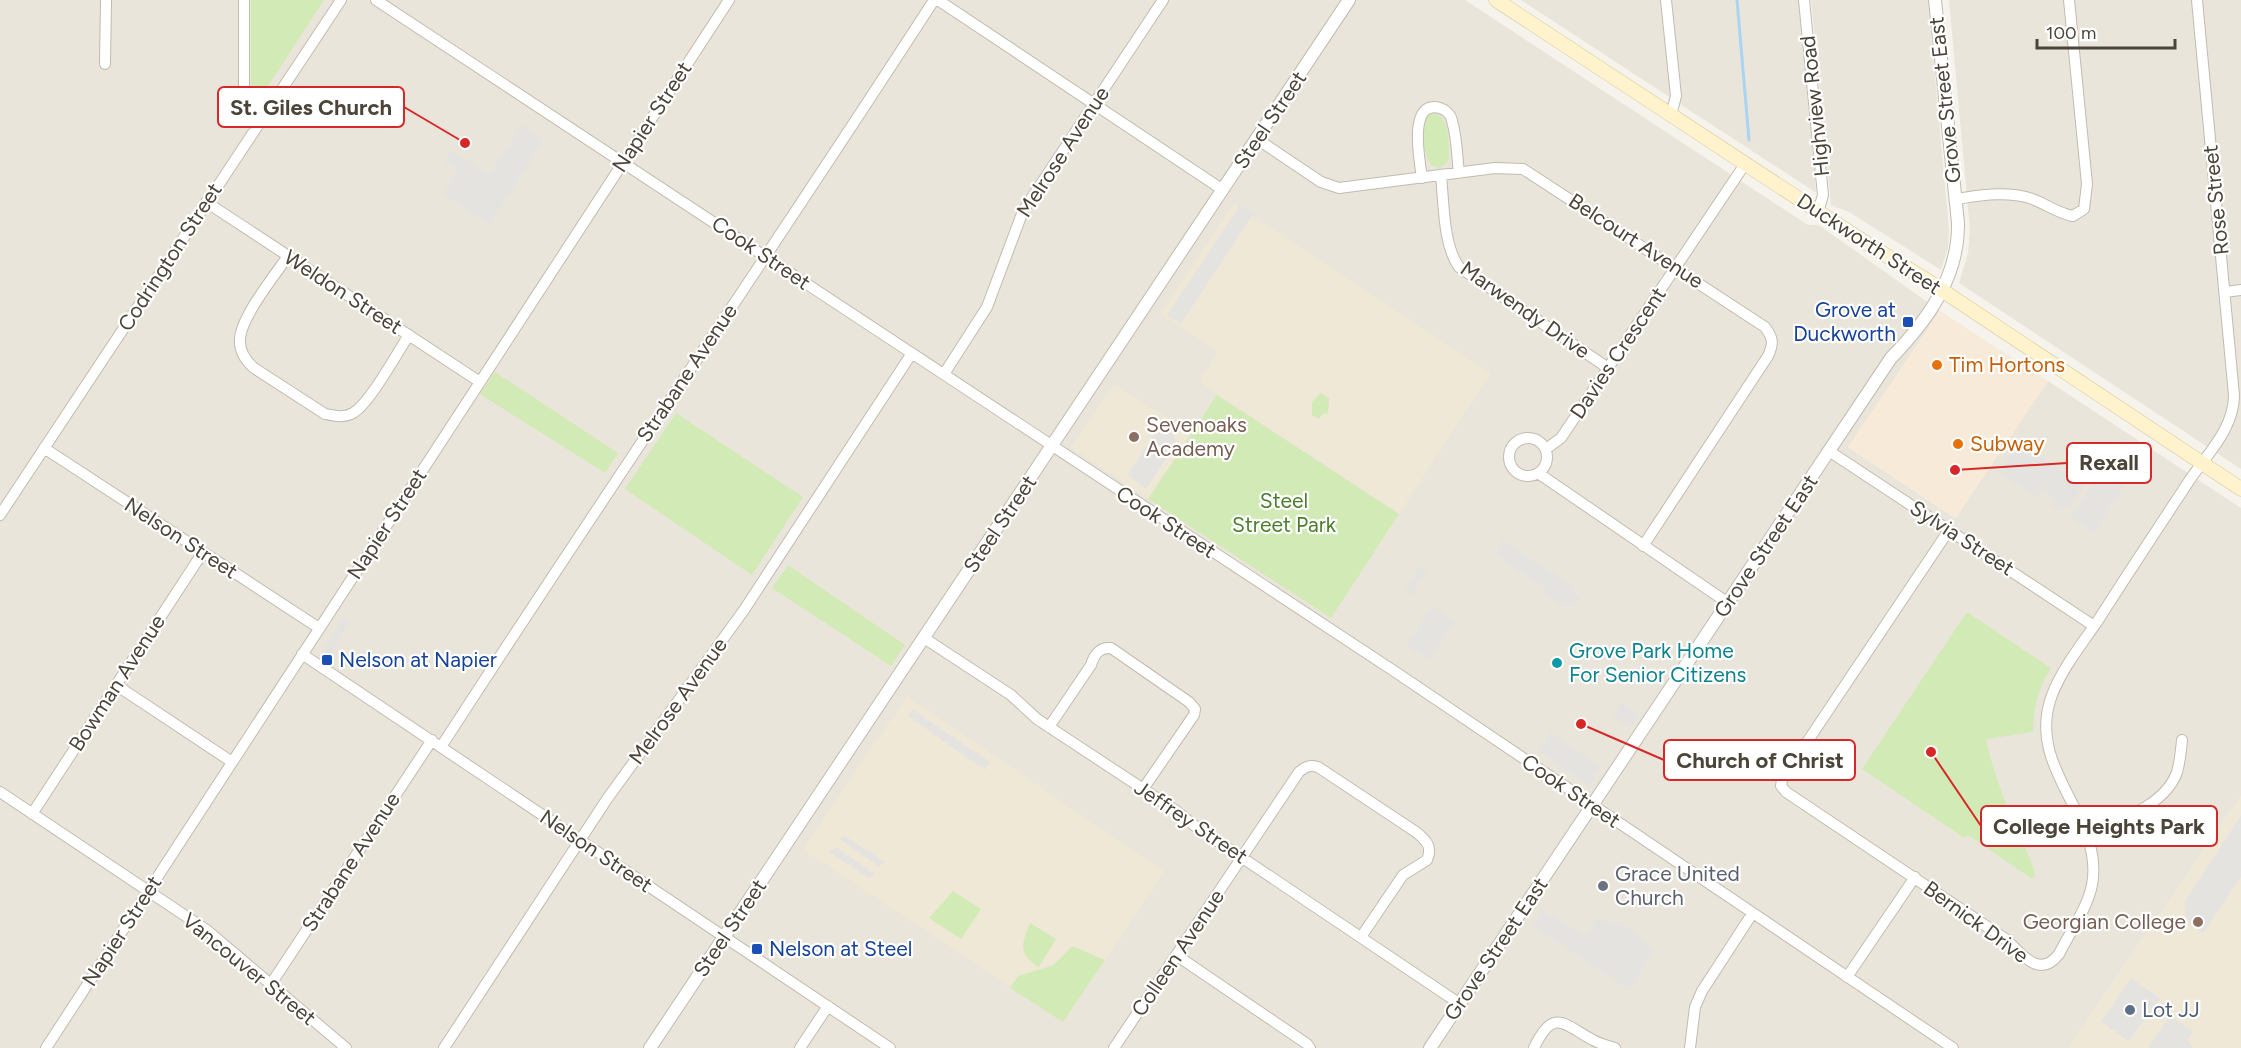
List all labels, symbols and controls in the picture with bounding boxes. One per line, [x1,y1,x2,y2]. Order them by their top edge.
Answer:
scale bar [2037,12,2175,50]
street label: Grove Street East [1923,16,1966,184]
text: 100 m [2046,22,2096,44]
street label: Highview Road [1795,34,1834,178]
street label: Napier Street [607,57,697,177]
street label: Steel Street [1228,66,1311,173]
street label: Melrose Avenue [1011,82,1114,222]
callout: St. Giles Church [218,87,404,127]
text: St. Giles Church [230,94,392,121]
street label: Rose Street [2197,144,2234,256]
street label: Codrington Street [112,178,227,335]
street label: Belcourt Avenue [1564,188,1708,293]
street label: Duckworth Street [1792,188,1946,300]
street label: Cook Street [707,210,815,295]
street label: Weldon Street [280,244,407,339]
street label: Marwendy Drive [1456,256,1595,363]
street label: Davies Crescent [1564,282,1671,423]
place label: Grove at Duckworth [1793,297,1896,346]
street label: Strabane Avenue [631,299,742,446]
marker: Grove at Duckworth [1901,315,1915,329]
place label: Tim Hortons [1949,352,2065,377]
marker: Tim Hortons [1930,358,1944,372]
place label: Sevenoaks Academy [1146,412,1247,461]
marker: Sevenoaks Academy [1127,430,1141,444]
place label: Subway [1970,431,2044,456]
marker: Subway [1951,437,1965,451]
callout: Rexall [2067,443,2151,483]
text: Rexall [2079,449,2139,476]
street label: Napier Street [342,464,432,584]
street label: Grove Street East [1708,469,1823,622]
street label: Steel Street [958,470,1041,577]
street label: Cook Street [1112,480,1221,563]
park label: Steel Street Park [1232,488,1337,537]
street label: Nelson Street [120,492,243,584]
street label: Sylvia Street [1906,495,2019,581]
street label: Bowman Avenue [63,610,170,756]
street label: Melrose Avenue [623,632,732,769]
place label: Grove Park Home For Senior Citizens [1569,638,1746,687]
place label: Nelson at Napier [339,647,497,672]
marker: Nelson at Napier [320,653,334,667]
marker: Grove Park Home For Senior Citizens [1550,656,1564,670]
callout: Church of Christ [1664,740,1855,780]
text: Church of Christ [1676,747,1844,774]
street label: Cook Street [1517,748,1625,833]
street label: Jeffrey Street [1130,775,1253,869]
street label: Strabane Avenue [296,787,405,936]
street label: Nelson Street [535,804,657,897]
callout: College Heights Park [1981,806,2217,846]
text: College Heights Park [1993,813,2205,840]
place label: Grace United Church [1615,861,1740,910]
street label: Napier Street [77,871,167,991]
street label: Grove Street East [1438,872,1553,1025]
street label: Steel Street [688,874,771,981]
street label: Bernick Drive [1919,875,2034,968]
marker: Grace United Church [1596,879,1610,893]
street label: Colleen Avenue [1126,885,1229,1021]
street label: Vancouver Street [177,907,321,1030]
place label: Georgian College [2023,909,2186,934]
marker: Georgian College [2191,915,2205,929]
place label: Nelson at Steel [769,936,912,961]
marker: Nelson at Steel [750,942,764,956]
place label: Lot JJ [2142,997,2200,1022]
marker: Lot JJ [2123,1003,2137,1017]

